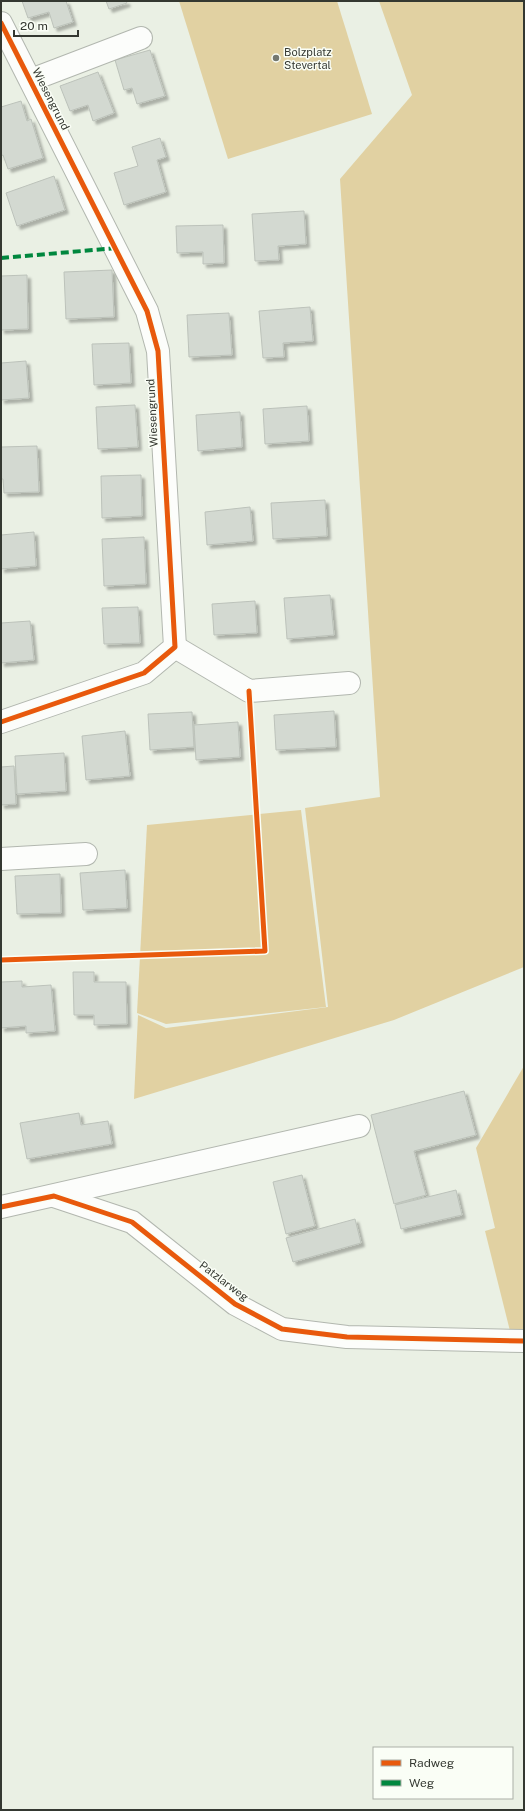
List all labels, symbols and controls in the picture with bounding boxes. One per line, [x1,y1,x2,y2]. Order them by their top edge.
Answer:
scale bar [14,12,78,38]
text: 20 m [20,19,48,33]
place label: Bolzplatz Stevertal [284,46,332,71]
marker: Bolzplatz Stevertal [271,53,281,63]
street label: Wiesengrund [30,66,72,132]
street label: Wiesengrund [144,379,160,447]
street label: Patzlarweg [197,1259,251,1303]
legend [373,1747,513,1799]
text: Radweg [409,1756,454,1770]
text: Weg [409,1776,434,1790]

